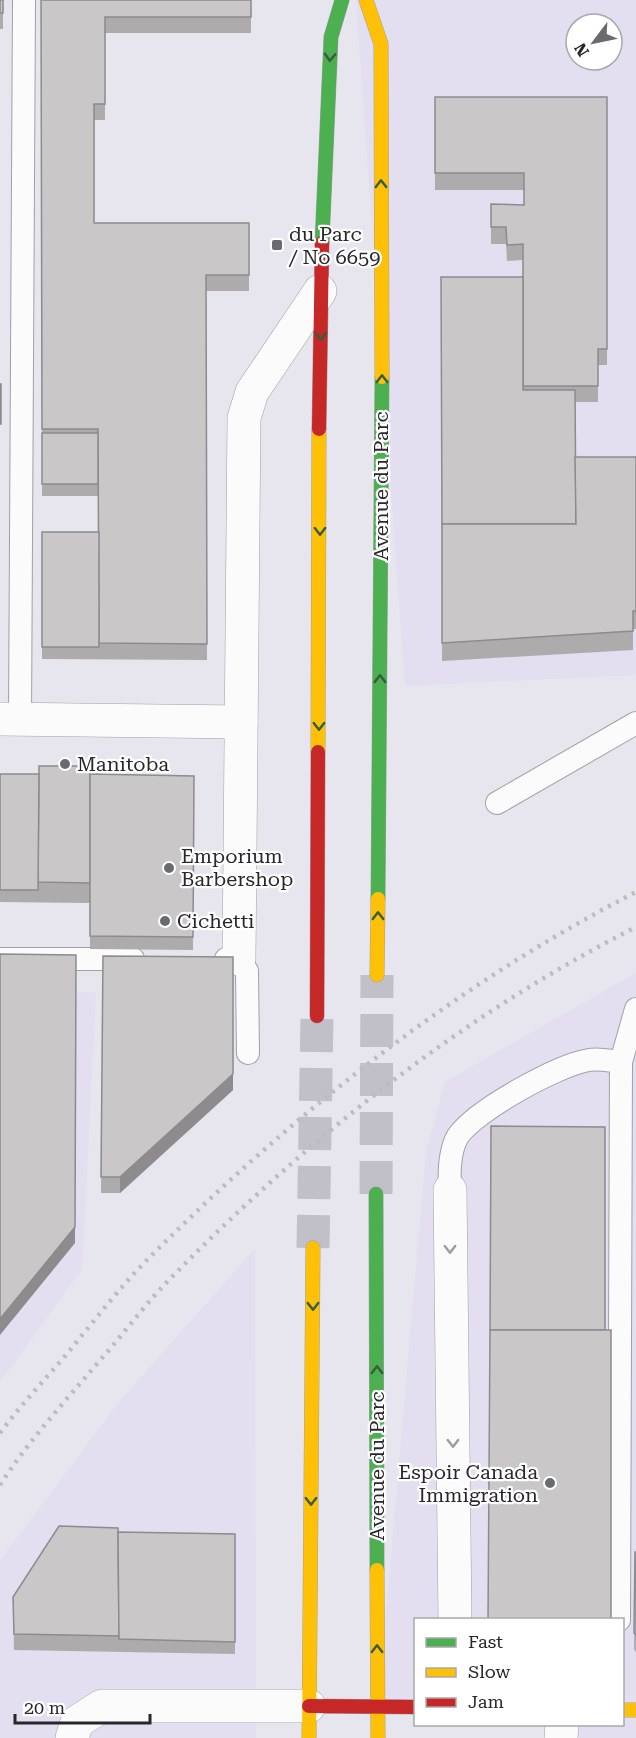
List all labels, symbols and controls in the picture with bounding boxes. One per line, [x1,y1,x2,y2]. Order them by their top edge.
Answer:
north arrow [564,12,624,72]
text: N [570,39,593,60]
one-way arrow [323,52,336,61]
one-way arrow [375,180,388,189]
place label: du Parc / No 6659 [288,222,380,269]
marker: du Parc / No 6659 [270,238,284,252]
one-way arrow [315,331,327,340]
one-way arrow [376,375,388,384]
street label: Avenue du Parc [369,411,393,561]
one-way arrow [314,526,326,535]
one-way arrow [373,675,386,684]
one-way arrow [313,721,325,730]
place label: Manitoba [77,752,169,776]
marker: Manitoba [58,757,72,771]
place label: Emporium Barbershop [181,844,293,891]
marker: Emporium Barbershop [162,861,176,875]
place label: Cichetti [177,909,255,933]
one-way arrow [371,912,384,921]
marker: Cichetti [158,914,172,928]
one-way arrow [444,1244,457,1253]
one-way arrow [307,1302,319,1311]
one-way arrow [371,1365,383,1374]
street label: Avenue du Parc [365,1391,389,1541]
one-way arrow [447,1439,459,1448]
place label: Espoir Canada Immigration [398,1460,538,1507]
marker: Espoir Canada Immigration [543,1476,557,1490]
one-way arrow [305,1497,317,1506]
legend [414,1618,624,1726]
text: Fast [468,1631,503,1652]
one-way arrow [371,1644,383,1653]
text: Slow [468,1661,510,1682]
scale bar [15,1687,150,1725]
text: Jam [468,1691,504,1712]
text: 20 m [24,1697,65,1718]

